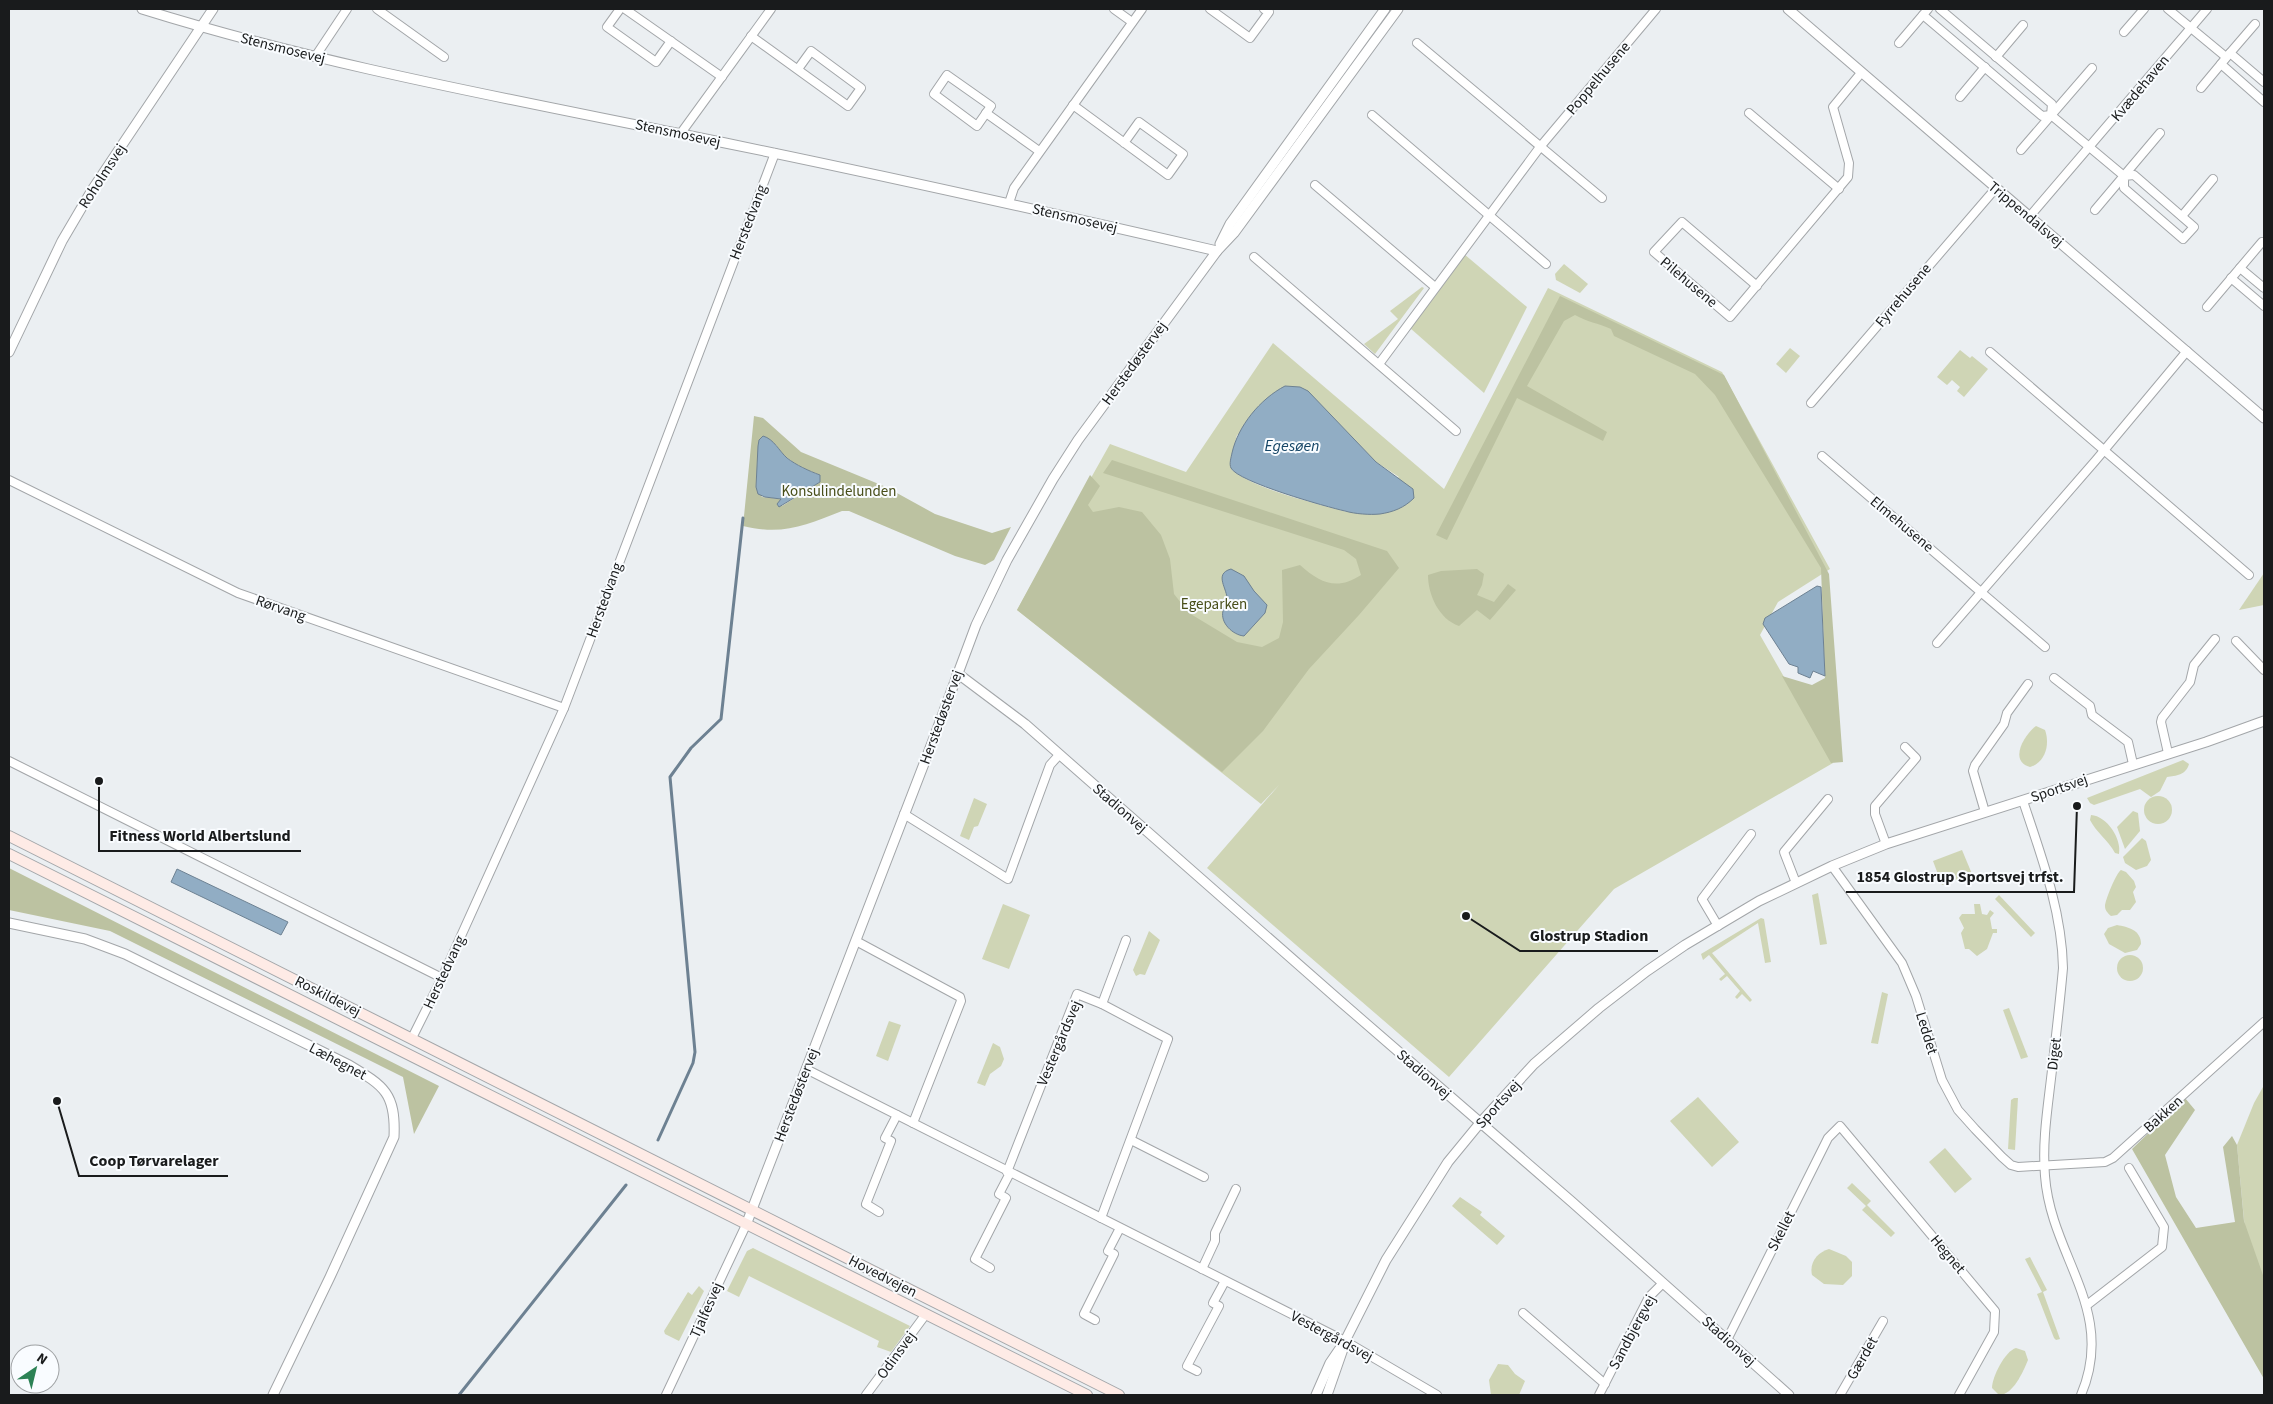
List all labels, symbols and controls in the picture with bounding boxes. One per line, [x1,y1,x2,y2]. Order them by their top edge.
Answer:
street label: Stensmosevej [238,28,328,69]
street label: Poppelhusene [1561,37,1635,119]
street label: Kvædehaven [2106,51,2174,126]
street label: Stensmosevej [633,114,723,153]
street label: Roholmsvej [74,140,131,213]
street label: Trippendalsvej [1983,177,2068,252]
street label: Herstedvang [725,181,773,263]
street label: Stensmosevej [1030,198,1120,238]
street label: Pilehusene [1655,252,1722,313]
street label: Fyrrehusene [1870,259,1936,332]
street label: Herstedøstervej [1097,317,1172,410]
water label: Egesøen [1265,435,1319,457]
park label: Konsulindelunden [781,481,897,502]
street label: Elmehusene [1865,491,1938,557]
street label: Herstedvang [581,559,628,641]
street label: Rørvang [253,590,309,627]
park label: Egeparken [1181,594,1247,615]
street label: Herstedøstervej [915,667,968,767]
street label: Sportsvej [2028,769,2090,808]
street label: Stadionvej [1088,779,1152,838]
callout: Fitness World Albertslund [99,820,301,851]
text: Fitness World Albertslund [109,825,291,847]
callout: 1854 Glostrup Sportsvej trfst. [1846,861,2074,892]
text: 1854 Glostrup Sportsvej trfst. [1856,866,2064,888]
callout: Glostrup Stadion [1520,920,1658,951]
text: Glostrup Stadion [1530,925,1648,947]
street label: Herstedvang [418,932,471,1012]
street label: Roskildevej [291,971,364,1022]
street label: Vestergårdsvej [1032,997,1087,1089]
street label: Leddet [1910,1009,1943,1057]
street label: Læhegnet [305,1037,370,1085]
street label: Diget [2042,1037,2067,1072]
street label: Herstedøstervej [769,1045,824,1145]
street label: Stadionvej [1392,1045,1456,1104]
street label: Sportsvej [1471,1075,1526,1133]
street label: Bakken [2139,1091,2188,1138]
callout: Coop Tørvarelager [79,1145,228,1176]
text: Coop Tørvarelager [89,1150,219,1172]
street label: Skellet [1762,1207,1800,1255]
street label: Hegnet [1925,1230,1970,1278]
street label: Hovedvejen [845,1250,921,1303]
street label: Tjalfesvej [685,1279,728,1342]
street label: Sandbjergvej [1604,1291,1661,1373]
street label: Vestergårdsvej [1287,1306,1377,1367]
street label: Stadionvej [1697,1311,1760,1371]
street label: Odinsvej [872,1327,921,1384]
street label: Gærdet [1842,1333,1883,1384]
north arrow [10,1344,60,1394]
text: N [32,1348,51,1370]

